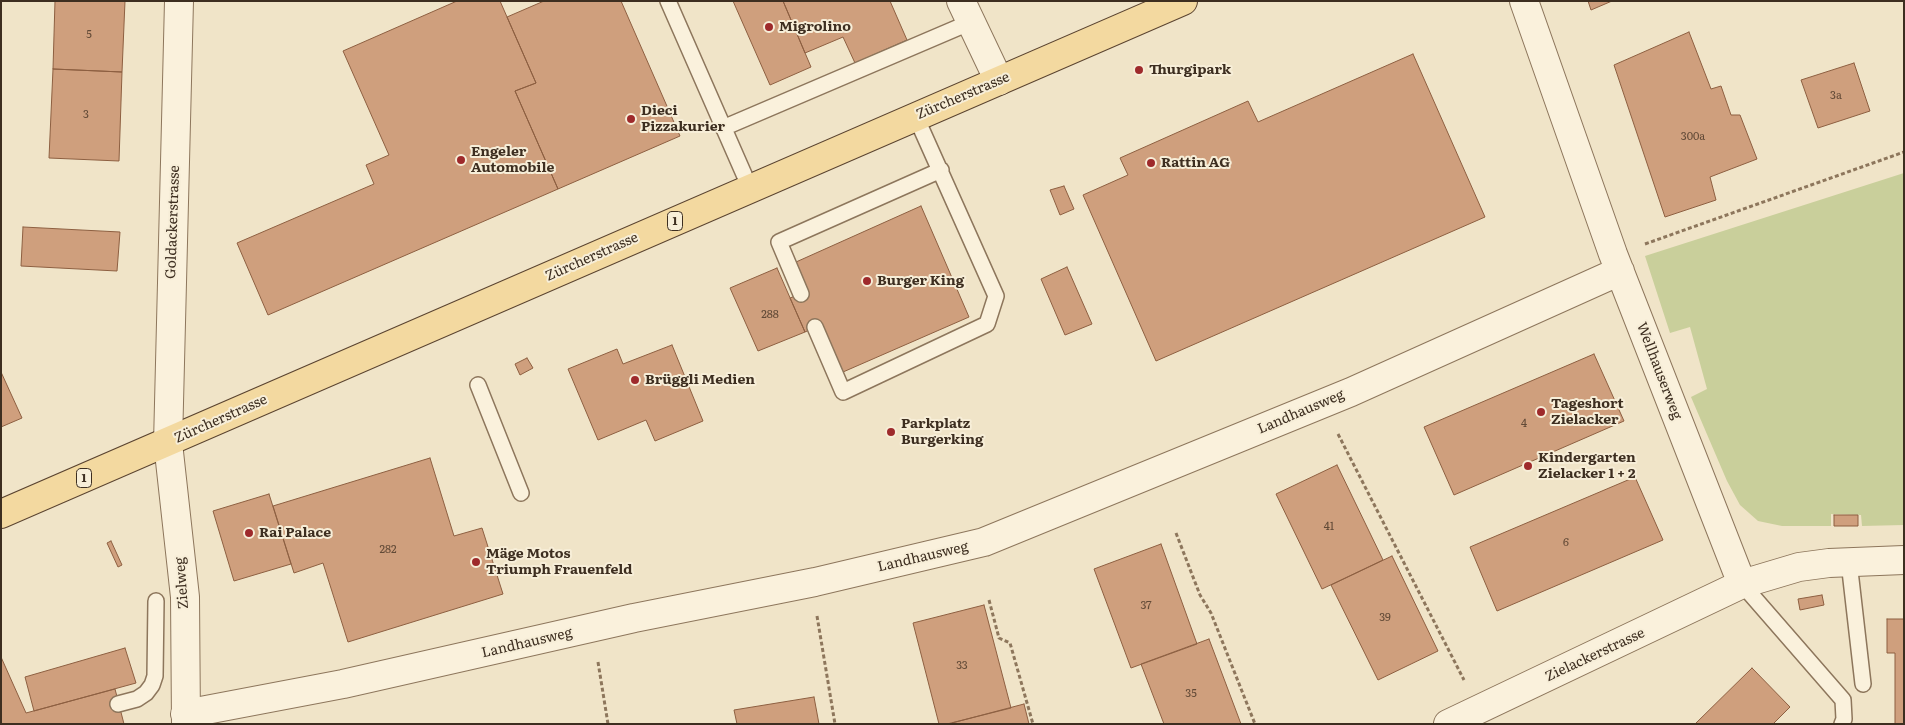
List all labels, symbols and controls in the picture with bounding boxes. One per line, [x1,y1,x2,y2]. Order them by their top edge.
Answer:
place label: Migrolino [779,19,851,35]
marker: Migrolino [763,21,775,33]
house number: 5 [86,28,92,42]
place label: Thurgipark [1149,62,1231,78]
marker: Thurgipark [1133,64,1145,76]
street label: Zürcherstrasse [914,69,1012,123]
house number: 3a [1830,89,1842,103]
place label: Dieci Pizzakurier [641,103,725,136]
house number: 3 [83,108,89,122]
marker: Dieci Pizzakurier [625,113,637,125]
house number: 300a [1681,130,1705,144]
place label: Engeler Automobile [471,144,554,176]
marker: Engeler Automobile [455,154,467,166]
place label: Rattin AG [1161,155,1230,171]
marker: Rattin AG [1145,157,1157,169]
street label: Goldackerstrasse [163,165,183,279]
road number: 1 [668,212,682,230]
street label: Zürcherstrasse [543,229,641,285]
place label: Burger King [877,273,964,289]
marker: Burger King [861,275,873,287]
house number: 288 [761,308,779,322]
street label: Wellhauserweg [1633,320,1685,422]
place label: Brüggli Medien [645,372,755,388]
marker: Brüggli Medien [629,374,641,386]
street label: Landhausweg [1255,386,1347,438]
street label: Zürcherstrasse [172,391,270,447]
place label: Tageshort Zielacker [1551,396,1624,428]
marker: Tageshort Zielacker [1535,406,1547,418]
place label: Parkplatz Burgerking [901,416,984,448]
house number: 4 [1521,417,1527,431]
marker: Parkplatz Burgerking [885,426,897,438]
place label: Kindergarten Zielacker 1 + 2 [1538,450,1636,482]
marker: Kindergarten Zielacker 1 + 2 [1522,460,1534,472]
road number: 1 [76,468,92,488]
house number: 41 [1324,520,1334,534]
place label: Rai Palace [259,525,331,541]
marker: Rai Palace [243,527,255,539]
house number: 6 [1563,536,1569,550]
street label: Landhausweg [876,538,970,576]
house number: 282 [379,543,397,557]
place label: Mäge Motos Triumph Frauenfeld [486,546,633,578]
street label: Zielweg [172,556,192,610]
marker: Mäge Motos Triumph Frauenfeld [470,556,482,568]
house number: 37 [1140,599,1152,613]
house number: 39 [1379,611,1391,625]
street label: Landhausweg [480,624,574,662]
street label: Zielackerstrasse [1543,625,1647,685]
house number: 33 [956,659,968,673]
house number: 35 [1185,687,1197,701]

